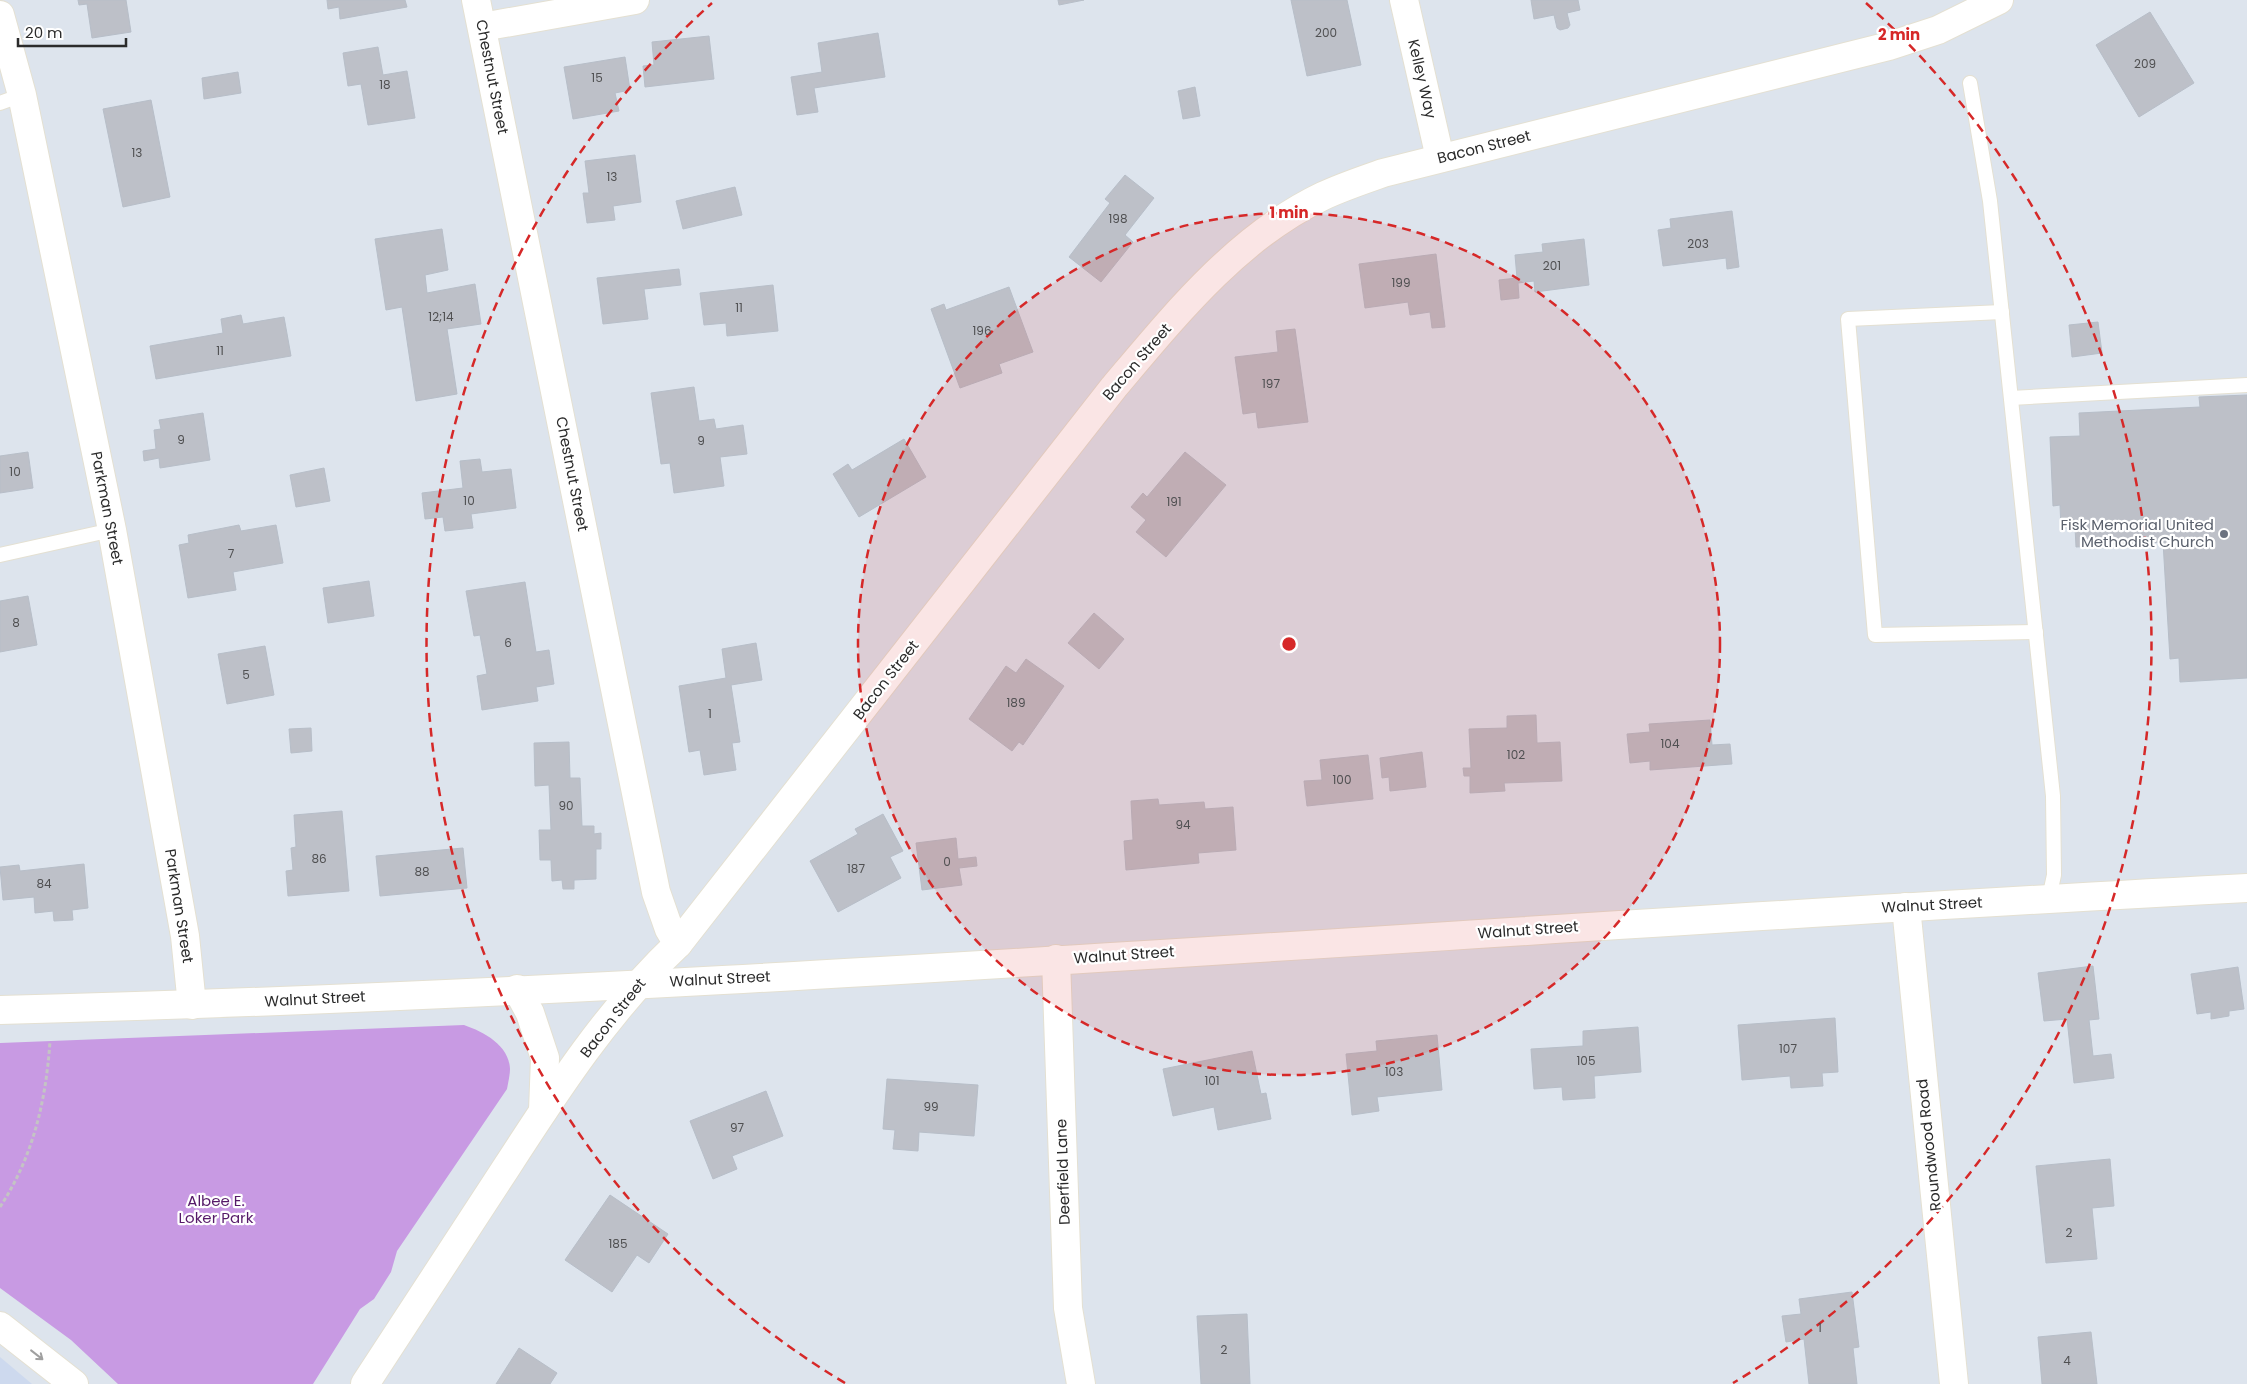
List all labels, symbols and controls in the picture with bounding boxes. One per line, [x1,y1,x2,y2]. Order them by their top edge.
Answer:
scale bar [18,15,125,47]
street label: Chestnut Street [471,18,514,136]
text: 20 m [25,22,63,43]
house number: 200 [1315,24,1337,41]
text: 2 min [1878,24,1920,45]
street label: Kelley Way [1403,37,1442,121]
house number: 209 [2134,55,2156,72]
house number: 15 [591,69,603,86]
house number: 18 [379,76,391,93]
street label: Bacon Street [1435,125,1533,168]
house number: 13 [132,144,142,161]
house number: 13 [607,168,617,185]
text: 1 min [1269,202,1309,223]
house number: 198 [1109,210,1127,227]
house number: 203 [1687,235,1709,252]
house number: 201 [1543,257,1561,274]
house number: 199 [1392,274,1410,291]
house number: 11 [735,299,743,316]
house number: 12;14 [428,308,454,325]
street label: Bacon Street [1097,319,1176,405]
house number: 196 [972,322,992,339]
house number: 11 [216,342,224,359]
house number: 197 [1262,375,1280,392]
street label: Chestnut Street [551,415,594,533]
house number: 9 [177,431,185,448]
house number: 9 [697,432,705,449]
street label: Parkman Street [86,449,129,566]
house number: 10 [9,463,21,480]
house number: 10 [463,492,475,509]
house number: 191 [1166,493,1182,510]
place label: Fisk Memorial United Methodist Church [2060,514,2214,552]
marker: Fisk Memorial United Methodist Church [2218,528,2230,540]
house number: 7 [228,545,235,562]
house number: 8 [12,614,20,631]
house number: 6 [504,634,512,651]
centre of rings [1280,635,1298,653]
street label: Bacon Street [848,636,923,724]
house number: 5 [242,666,250,683]
house number: 189 [1007,694,1025,711]
house number: 1 [708,705,712,722]
house number: 104 [1661,735,1680,752]
house number: 102 [1507,746,1525,763]
house number: 100 [1333,771,1351,788]
house number: 90 [558,797,574,814]
house number: 94 [1175,816,1191,833]
street label: Parkman Street [160,847,199,964]
house number: 86 [311,850,327,867]
house number: 0 [943,853,951,870]
house number: 187 [847,860,865,877]
house number: 88 [414,863,430,880]
house number: 84 [36,875,52,892]
street label: Walnut Street [1881,891,1983,918]
street label: Walnut Street [1477,916,1579,944]
street label: Walnut Street [1073,941,1175,969]
street label: Walnut Street [669,965,771,992]
street label: Bacon Street [575,974,650,1062]
street label: Walnut Street [264,985,366,1012]
house number: 107 [1779,1040,1797,1057]
house number: 105 [1577,1052,1595,1069]
house number: 103 [1385,1063,1403,1080]
house number: 101 [1204,1072,1220,1089]
street label: Roundwood Road [1911,1078,1946,1212]
house number: 99 [923,1098,939,1115]
house number: 97 [730,1119,744,1136]
street label: Deerfield Lane [1050,1119,1075,1225]
park label: Albee E. Loker Park [179,1190,254,1228]
house number: 2 [2066,1224,2073,1241]
house number: 185 [609,1235,627,1252]
house number: 1 [1818,1319,1822,1336]
house number: 2 [1221,1341,1228,1358]
one-way arrow [30,1350,43,1361]
house number: 4 [2063,1352,2071,1369]

